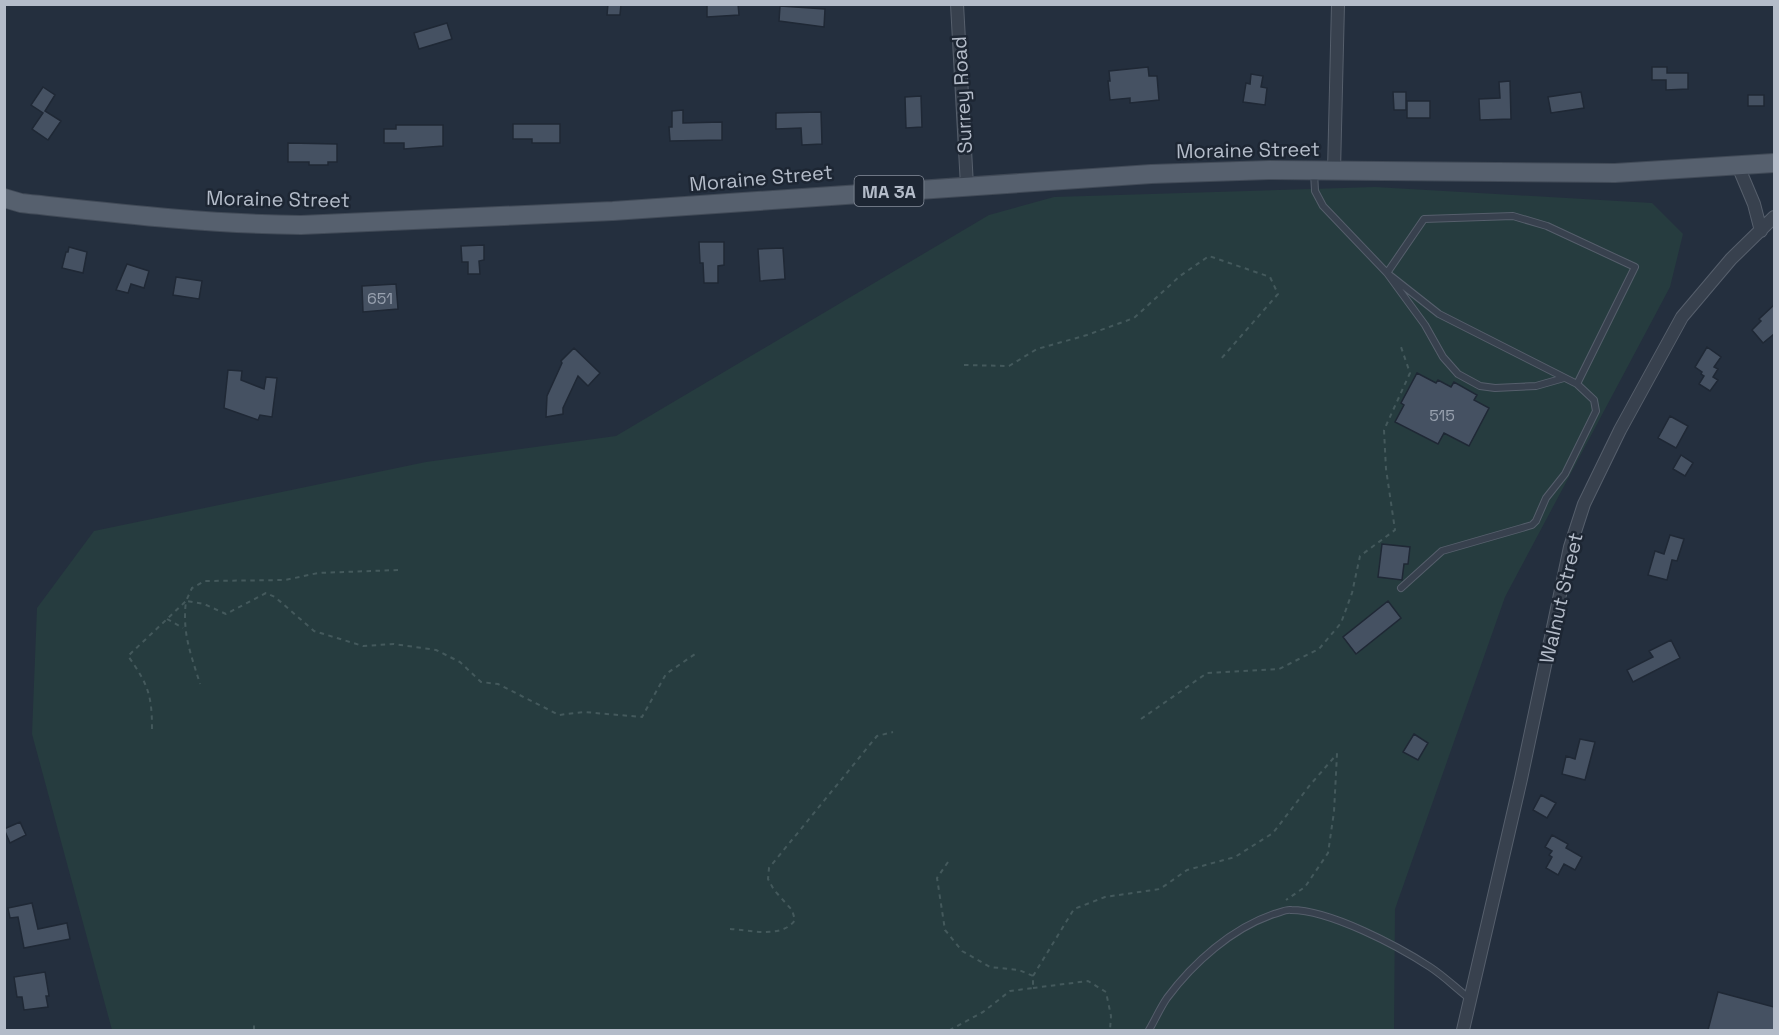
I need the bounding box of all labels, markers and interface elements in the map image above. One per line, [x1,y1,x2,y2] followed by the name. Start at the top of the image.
[946,36,978,154] street label: Surrey Road
[1176,136,1320,164] street label: Moraine Street
[688,159,834,197] street label: Moraine Street
[854,176,924,206] road number: MA 3A
[206,185,350,213] street label: Moraine Street
[367,288,393,309] house number: 651
[1429,405,1455,426] house number: 515
[1533,530,1589,666] street label: Walnut Street

